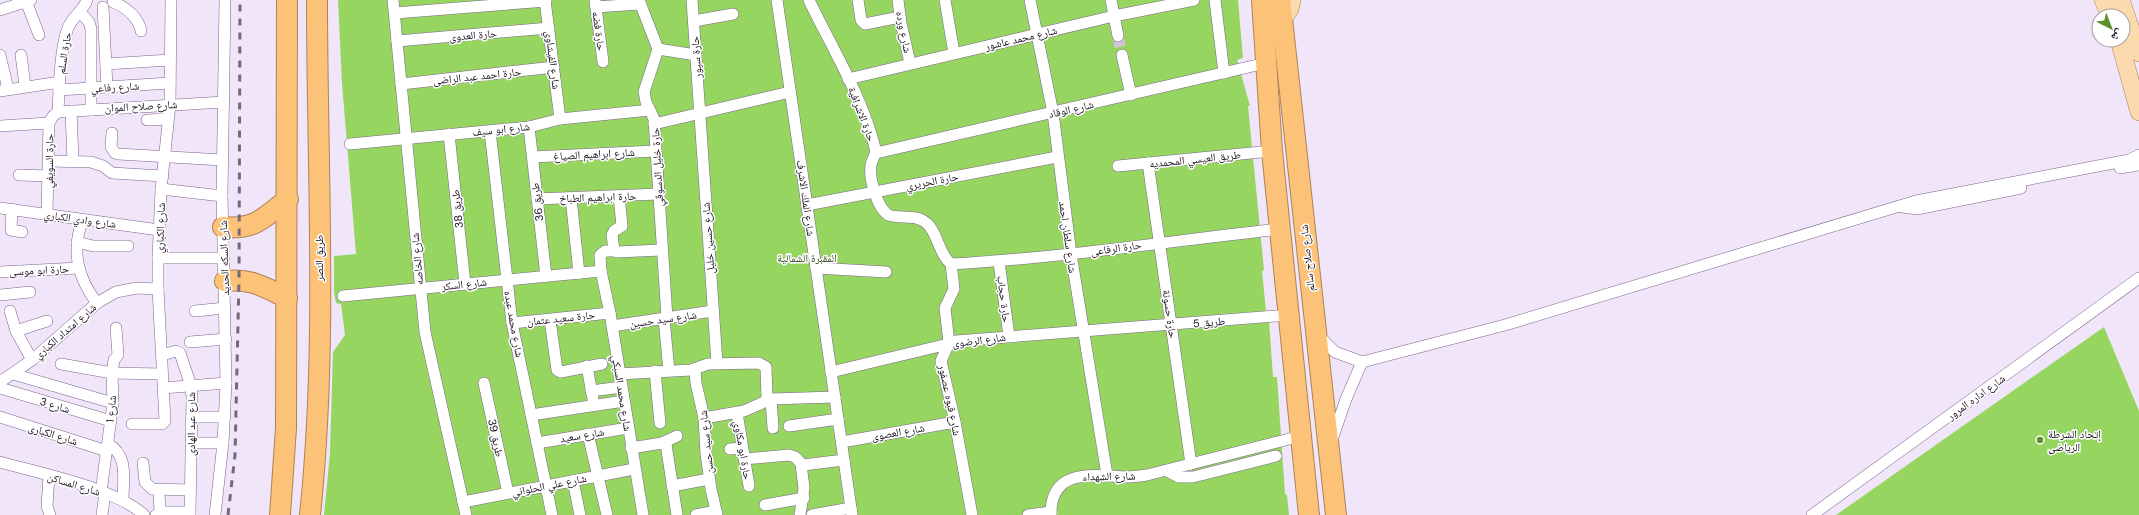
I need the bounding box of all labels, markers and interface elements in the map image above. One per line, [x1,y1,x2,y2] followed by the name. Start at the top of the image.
[2091,8,2131,48] north arrow
[589,10,609,52] street label: حارة فضه
[893,10,915,54] street label: شارع ورده
[982,23,1059,53] street label: شارع محمد عاشور
[448,26,498,44] street label: حارة العدوى
[2108,26,2127,45] text: ش
[541,30,564,90] street label: شارع الفيشاوي
[54,31,75,75] street label: حارة السلم
[688,36,705,79] street label: حارة سيور
[432,64,522,88] street label: حارة احمد عبد الراضى
[90,79,140,97] street label: شارع رفاعي
[845,85,879,143] street label: حارة الاشرافية
[104,97,178,115] street label: شارع صلاح الموان
[1047,97,1095,121] street label: شارع الوقاد
[472,119,530,139] street label: شارع ابو سيف
[648,127,668,207] street label: حارة خليل الدسوقي
[42,134,58,188] street label: حارة السويفي
[553,145,635,164] street label: شارع ابراهيم الصياغ
[1149,147,1242,173] street label: طريق العيسي المحمديه
[794,159,818,237] street label: شارع الملك الاشرف
[905,169,960,195] street label: حارة الحريري
[528,182,546,222] street label: طريق 36
[448,189,466,229] street label: طريق 38
[559,189,637,206] street label: حارة ابراهيم الطباخ
[1056,200,1080,274] street label: شارع سلطان احمد
[152,202,170,254] street label: شارع الكباري
[699,202,717,274] street label: شارع حسين خليل
[43,207,117,233] street label: شارع وادي الكباري
[216,220,232,296] street label: شارع السكه الحديد
[1297,224,1318,292] street label: شارع صلاح سالم
[408,232,426,286] street label: شارع الخاصه
[312,235,326,282] street label: طريق النصر
[1090,237,1142,259] street label: حارة الرفاعى
[777,251,837,265] park label: المقبرة الشمالية
[9,261,69,279] street label: حارة ابو موسى
[440,275,487,293] street label: شارع السكر
[994,275,1014,323] street label: حارة حجاب
[1160,289,1180,339] street label: حارة حسونة
[501,290,527,358] street label: شارع محمد عبده
[31,300,100,363] street label: شارع امتداد الكباري
[526,307,596,329] street label: حارة سعيد عثمان
[628,307,698,331] street label: شارع سيد حسين
[1192,314,1226,330] street label: طريق 5
[951,330,1007,350] street label: شارع الرضوى
[607,354,635,432] street label: شارع محمد السبكي
[935,362,964,437] street label: شارع قبوه عصفور
[1943,371,2008,423] street label: شارع اداره المرور
[184,392,198,456] street label: شارع عبد الهادى
[38,394,72,416] street label: شارع 3
[103,395,119,423] street label: شارع 1
[696,409,716,475] street label: شارع سيد حسن
[485,418,507,458] street label: طريق 39
[729,419,755,481] street label: حارة ابو مكاوي
[27,420,79,448] street label: شارع الكبارى
[870,420,926,444] street label: شارع العصوى
[559,425,605,445] street label: شارع سعيد
[2048,427,2101,454] place label: إتحاد الشرطة الرياضى
[2035,435,2045,445] marker: إتحاد الشرطة الرياضى
[46,469,102,499] street label: شارع المساكن
[1082,469,1136,483] street label: شارع الشهداء
[510,471,588,501] street label: شارع علي الحلواني

